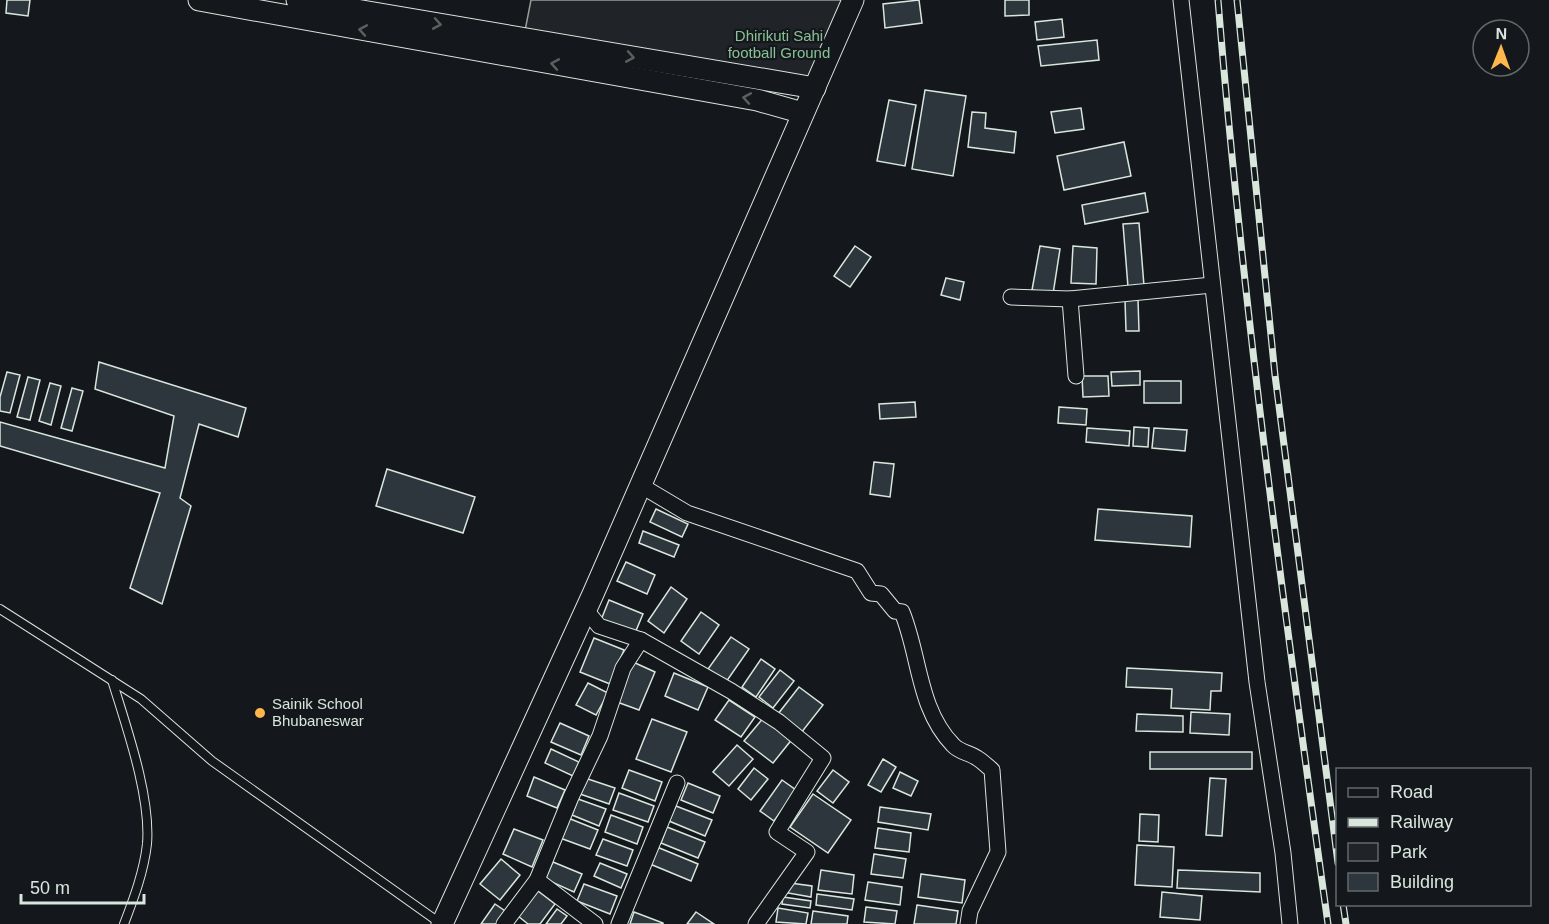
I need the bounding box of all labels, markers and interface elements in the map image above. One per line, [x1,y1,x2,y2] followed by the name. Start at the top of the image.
[433,17,442,29] one-way arrow
[1471,18,1531,78] north arrow
[358,24,368,37] one-way arrow
[1495,25,1507,42] text: N
[728,27,830,61] park label: Dhirikuti Sahi football Ground
[624,50,634,63] one-way arrow
[550,58,560,71] one-way arrow
[742,92,752,105] one-way arrow
[272,695,364,729] place label: Sainik School Bhubaneswar
[253,706,267,720] marker: Sainik School Bhubaneswar
[1336,768,1531,906] legend
[1390,782,1433,802] text: Road
[1390,812,1453,832] text: Railway
[1390,842,1428,862] text: Park
[21,867,144,905] scale bar
[1390,872,1454,892] text: Building
[30,878,70,898] text: 50 m

